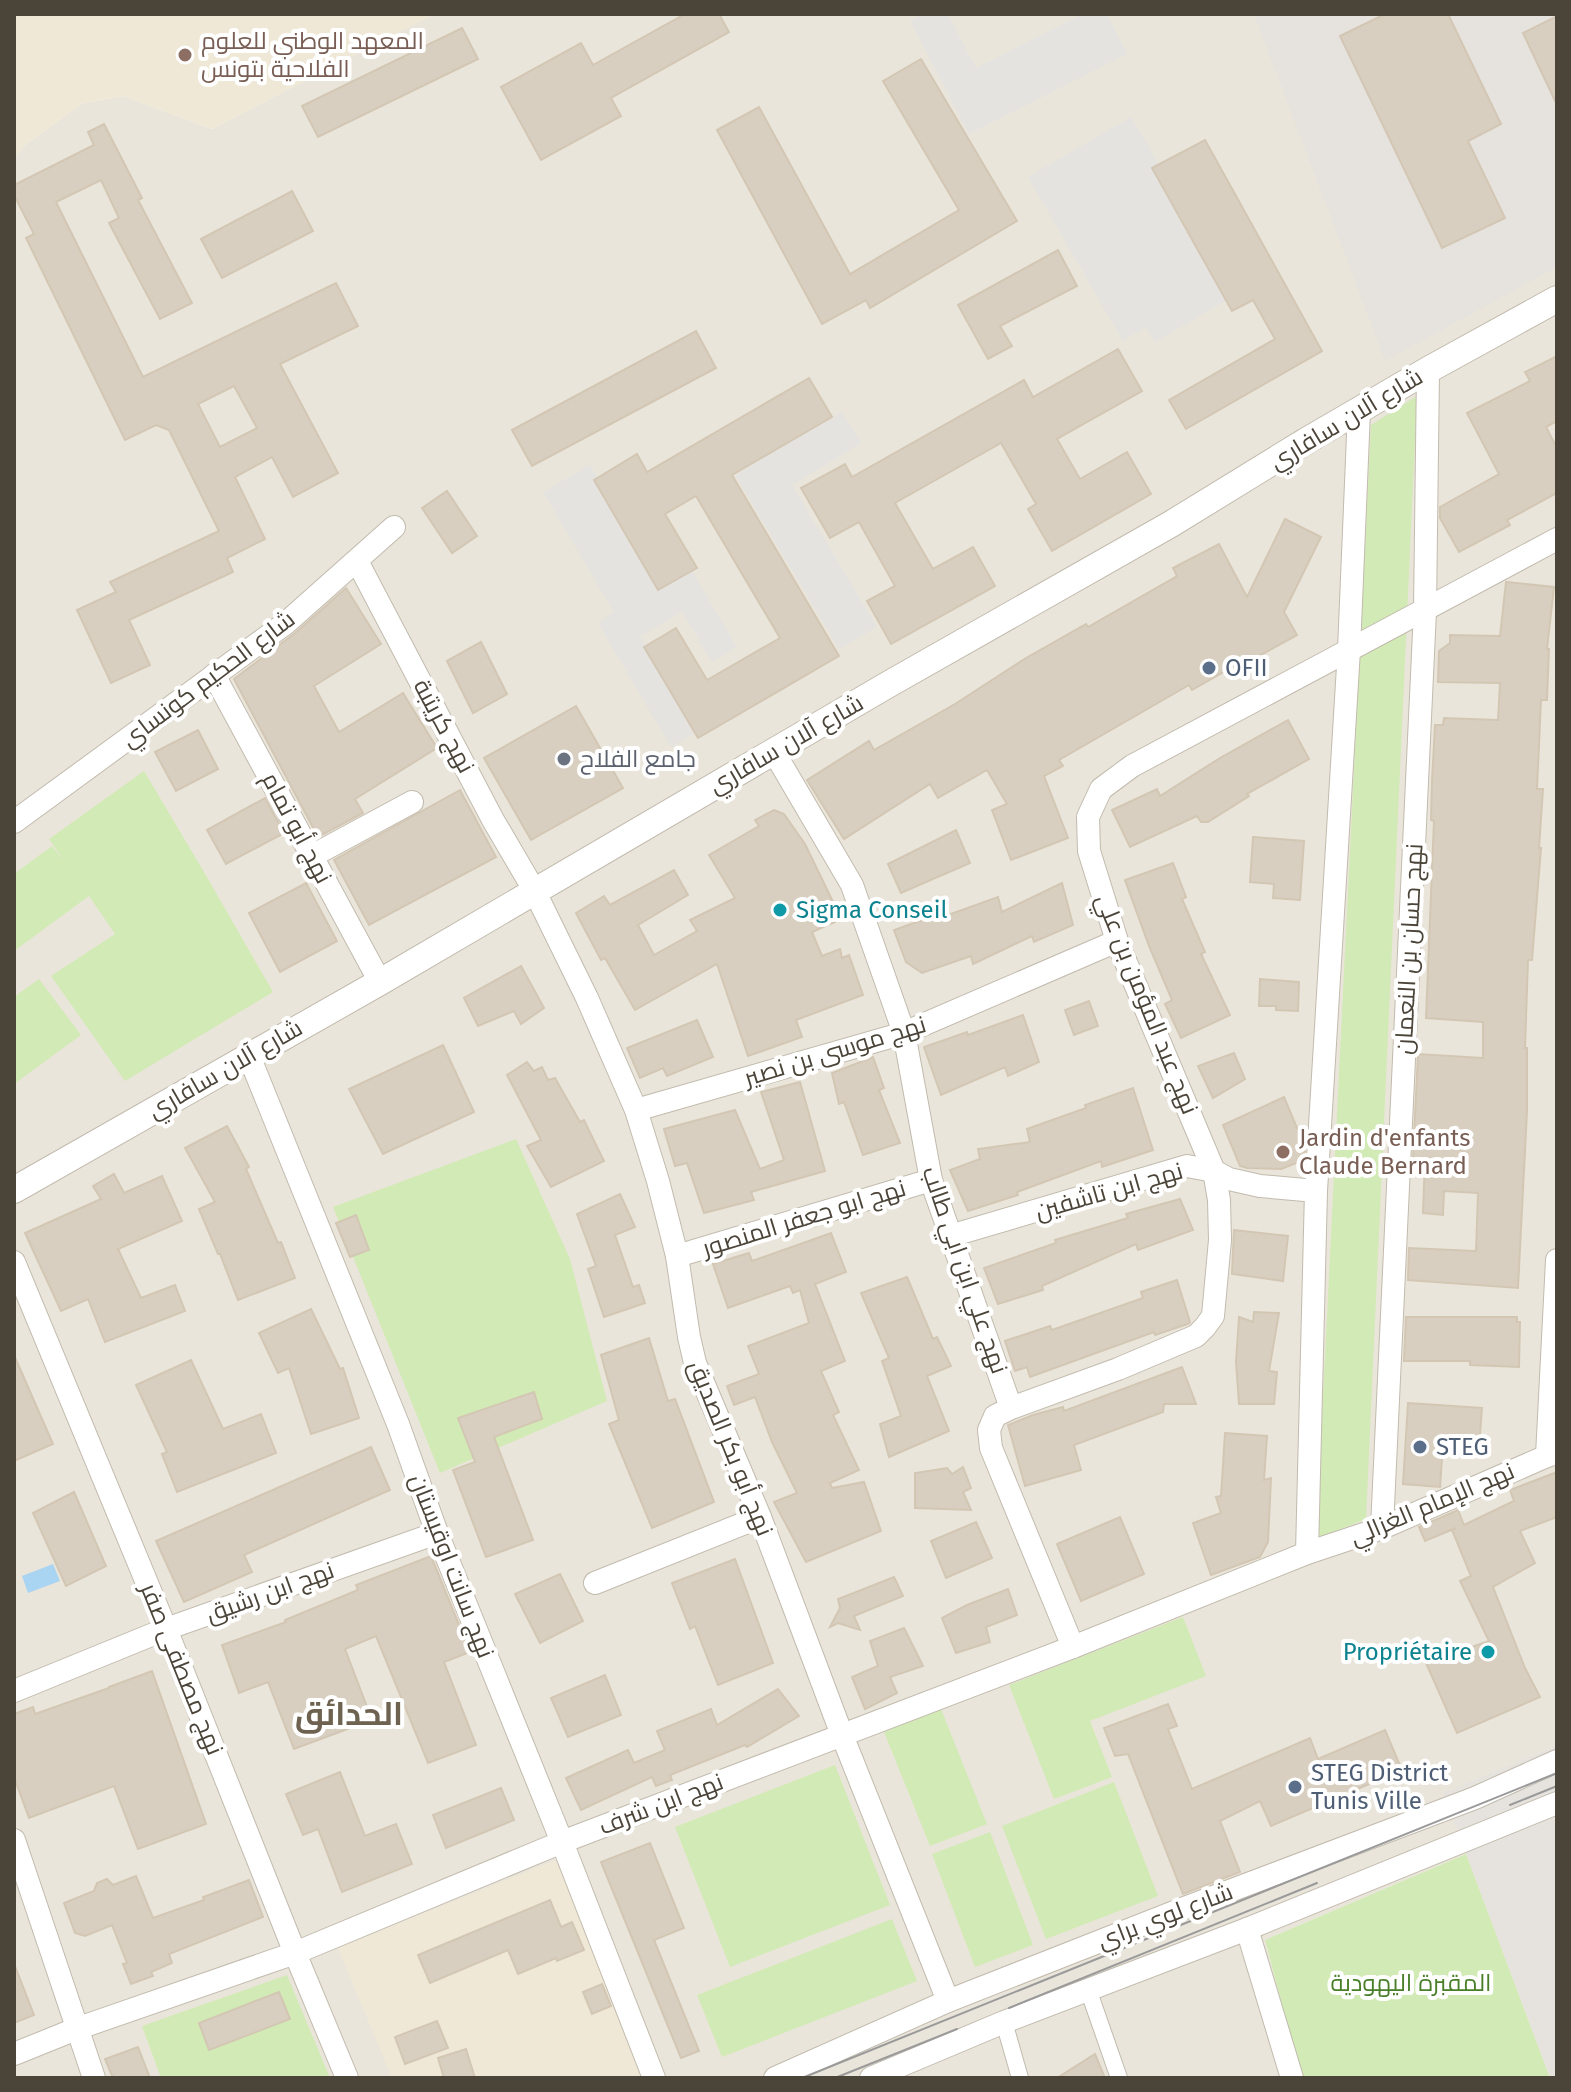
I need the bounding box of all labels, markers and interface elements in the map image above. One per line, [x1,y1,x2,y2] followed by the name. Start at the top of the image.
[201,27,424,83] place label: المعهد الوطني للعلوم الفلاحية بتونس
[176,46,194,64] marker: المعهد الوطني للعلوم الفلاحية بتونس
[1264,362,1430,479] street label: شارع آلان سافاري
[116,605,303,757] street label: شارع الحكيم كونساي
[1225,654,1268,682] place label: OFII
[1200,659,1218,677] marker: OFII
[406,674,480,779] street label: نهج كريتبة
[704,689,870,803] street label: شارع آلان سافاري
[580,745,696,775] place label: جامع الفلاح
[555,750,573,768] marker: جامع الفلاح
[254,767,340,889] street label: نهج أبو تمام
[1389,843,1431,1055] street label: نهج حسان بن النعمان
[1085,890,1204,1120] street label: نهج عبد المؤمن بن علي
[796,896,947,924] place label: Sigma Conseil
[771,901,789,919] marker: Sigma Conseil
[739,1010,930,1094] street label: نهج موسى بن نصير
[143,1014,309,1128] street label: شارع آلان سافاري
[1299,1124,1470,1180] place label: Jardin d'enfants Claude Bernard
[1274,1143,1292,1161] marker: Jardin d'enfants Claude Bernard
[1032,1157,1187,1227] street label: نهج ابن تاشفين
[912,1163,1014,1379] street label: نهج علي ابن ابي طالب
[697,1174,910,1265] street label: نهج ابو جعفر المنصور
[681,1355,781,1541] street label: نهج أبو بكر الصديق
[1436,1433,1489,1461] place label: STEG
[1411,1438,1429,1456] marker: STEG
[1346,1457,1520,1556] street label: نهج الإمام الغزالي
[402,1470,500,1663] street label: نهج سانت اوقيستان
[202,1556,339,1630] street label: نهج ابن رشيق
[132,1577,229,1760] street label: نهج مصطفى صفر
[1343,1638,1472,1666] place label: Propriétaire
[1479,1643,1497,1661] marker: Propriétaire
[295,1695,403,1734] district label: الحدائق
[1311,1759,1449,1815] place label: STEG District Tunis Ville
[595,1767,728,1842] street label: نهج ابن شرف
[1286,1778,1304,1796] marker: STEG District Tunis Ville
[1093,1877,1238,1958] street label: شارع لوي براي
[1331,1969,1491,1997] park label: المقبرة اليهودية

